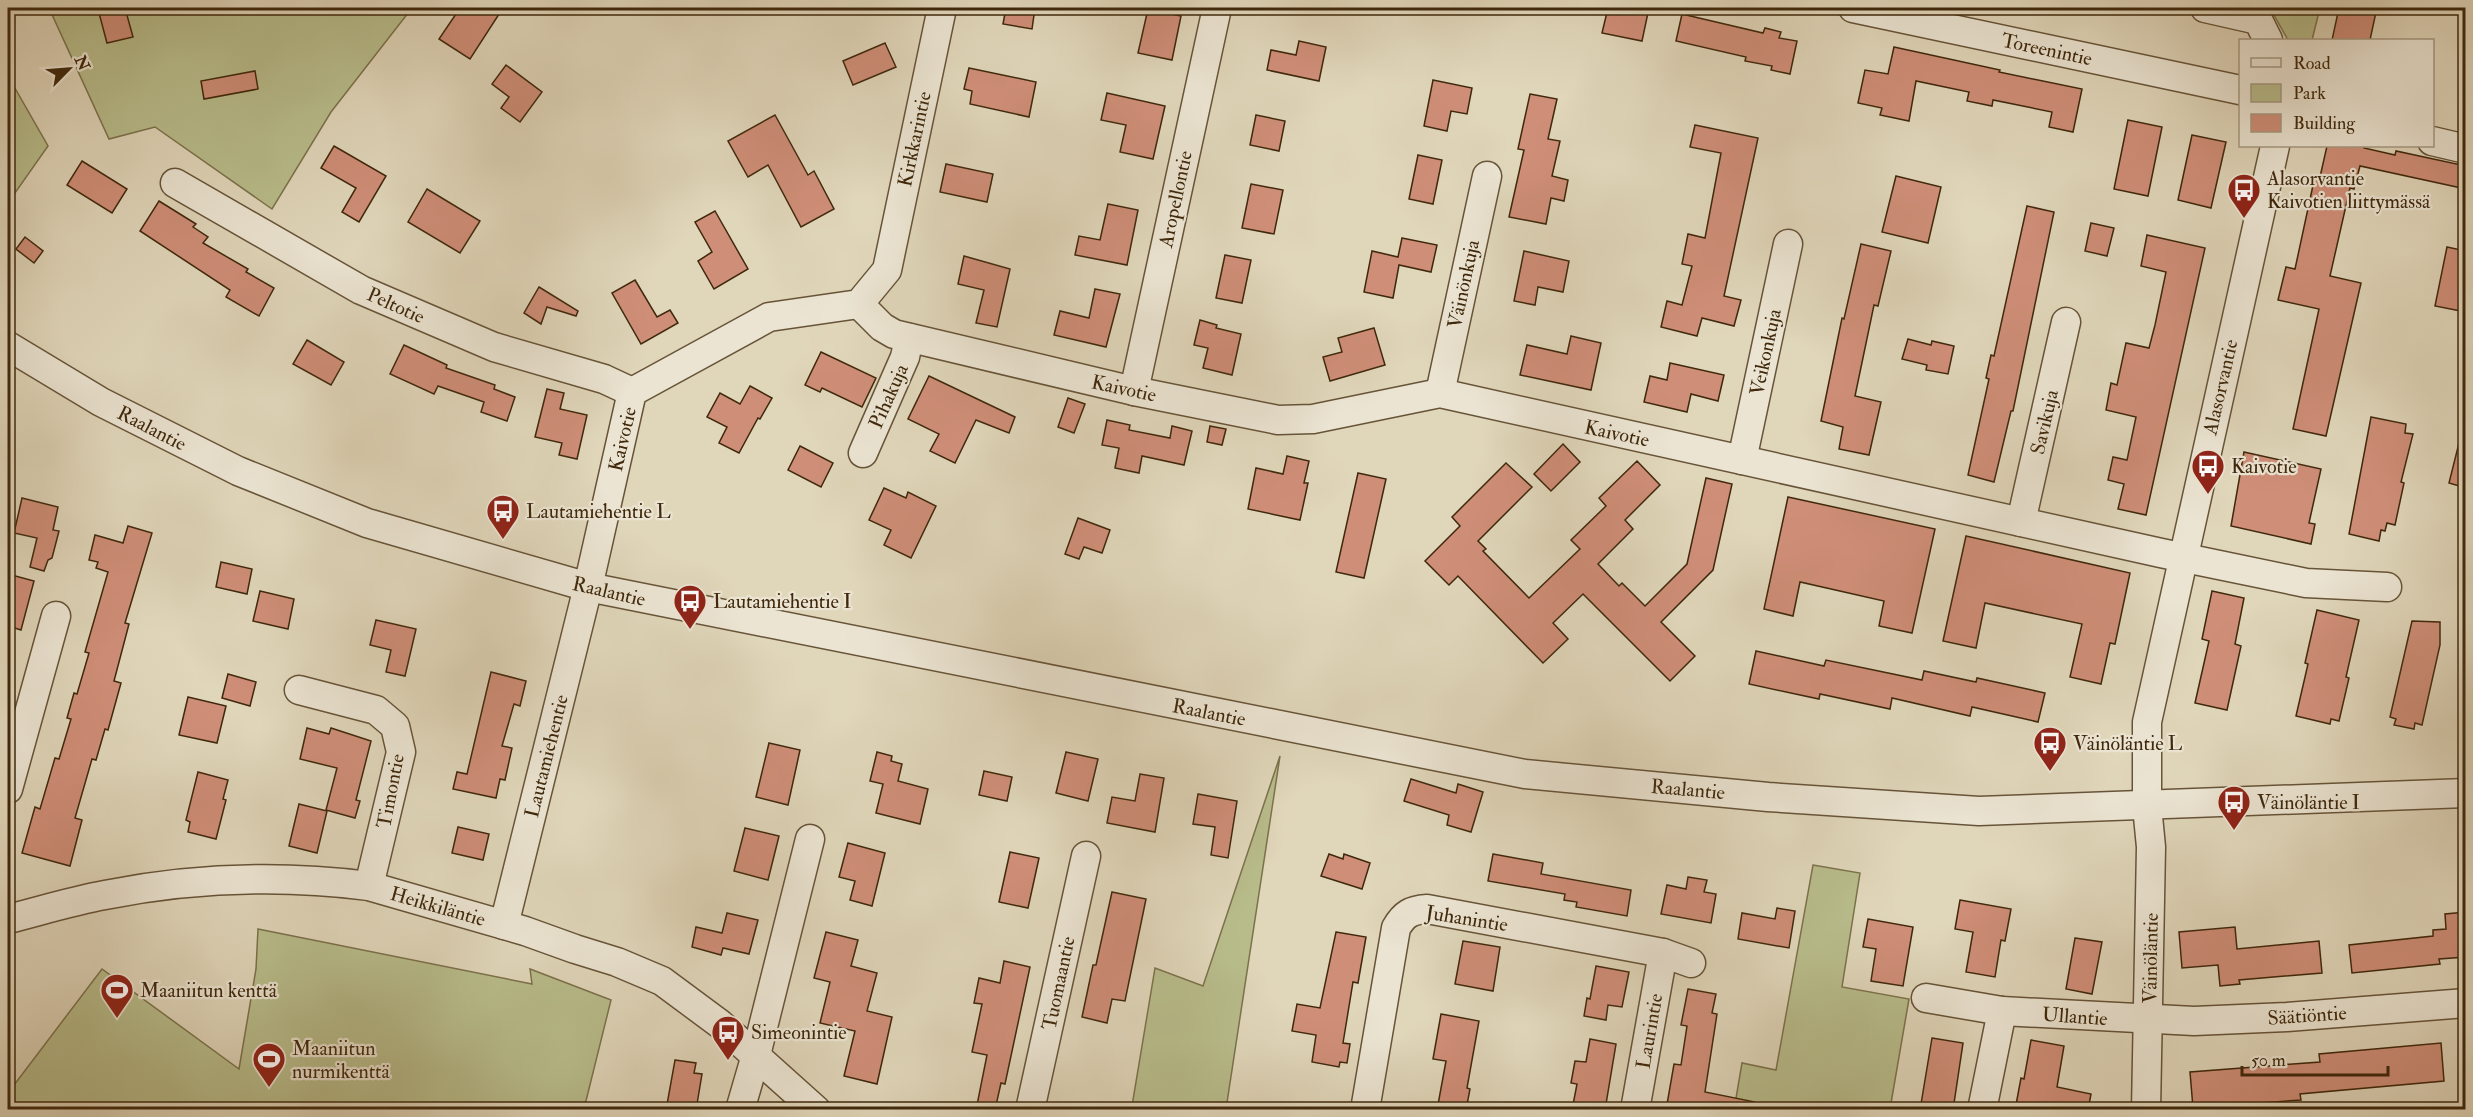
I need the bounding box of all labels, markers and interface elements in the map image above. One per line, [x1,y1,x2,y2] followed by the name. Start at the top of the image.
[1999,28,2094,71] street label: Toreenintie
[39,39,99,99] north arrow
[2239,39,2434,147] legend
[69,51,94,74] text: N
[2293,52,2331,75] text: Road
[2293,82,2326,105] text: Park
[892,89,937,189] street label: Kirkkarintie
[2293,112,2356,135] text: Building
[1153,148,1199,251] street label: Aropellontie
[2266,166,2431,214] place label: Alasorvantie Kaivotien liittymässä
[2226,172,2262,219] bus stop icon: Alasorvantie Kaivotien liittymässä
[1442,237,1485,331] street label: Väinönkuja
[363,282,429,329] street label: Peltotie
[1744,306,1787,398] street label: Veikonkuja
[2197,337,2244,438] street label: Alasorvantie
[863,359,914,432] street label: Pihakuja
[1089,369,1159,408] street label: Kaivotie
[2025,387,2064,457] street label: Savikuja
[113,400,191,456] street label: Raalantie
[603,404,642,474] street label: Kaivotie
[1582,414,1652,453] street label: Kaivotie
[2190,448,2226,495] bus stop icon: Kaivotie
[2231,454,2297,479] place label: Kaivotie
[485,493,521,540] bus stop icon: Lautamiehentie L
[526,499,671,524] place label: Lautamiehentie L
[570,571,648,612] street label: Raalantie
[672,583,708,630] bus stop icon: Lautamiehentie I
[713,589,851,614] place label: Lautamiehentie I
[519,692,574,820] street label: Lautamiehentie
[1170,693,1248,732] street label: Raalantie
[2032,725,2068,772] bus stop icon: Väinöläntie L
[2073,731,2183,756] place label: Väinöläntie L
[371,752,410,830] street label: Timontie
[1650,774,1726,805] street label: Raalantie
[2216,784,2252,831] bus stop icon: Väinöläntie I
[2257,790,2360,815] place label: Väinöläntie I
[387,881,488,932] street label: Heikkiläntie
[1423,900,1510,937] street label: Juhanintie
[2137,912,2164,1004] street label: Väinöläntie
[1036,934,1081,1032] street label: Tuomaantie
[99,972,135,1019] sports icon: Maaniitun kenttä
[140,978,278,1003] place label: Maaniitun kenttä
[1631,991,1668,1071] street label: Laurintie
[2267,1000,2347,1031] street label: Säätiöntie
[2041,1002,2109,1031] street label: Ullantie
[710,1014,746,1061] bus stop icon: Simeonintie
[751,1020,847,1045] place label: Simeonintie
[292,1036,391,1084] place label: Maaniitun nurmikenttä
[2242,1039,2388,1077] scale bar
[251,1041,287,1088] sports icon: Maaniitun nurmikenttä
[2251,1049,2286,1072] text: 50 m

